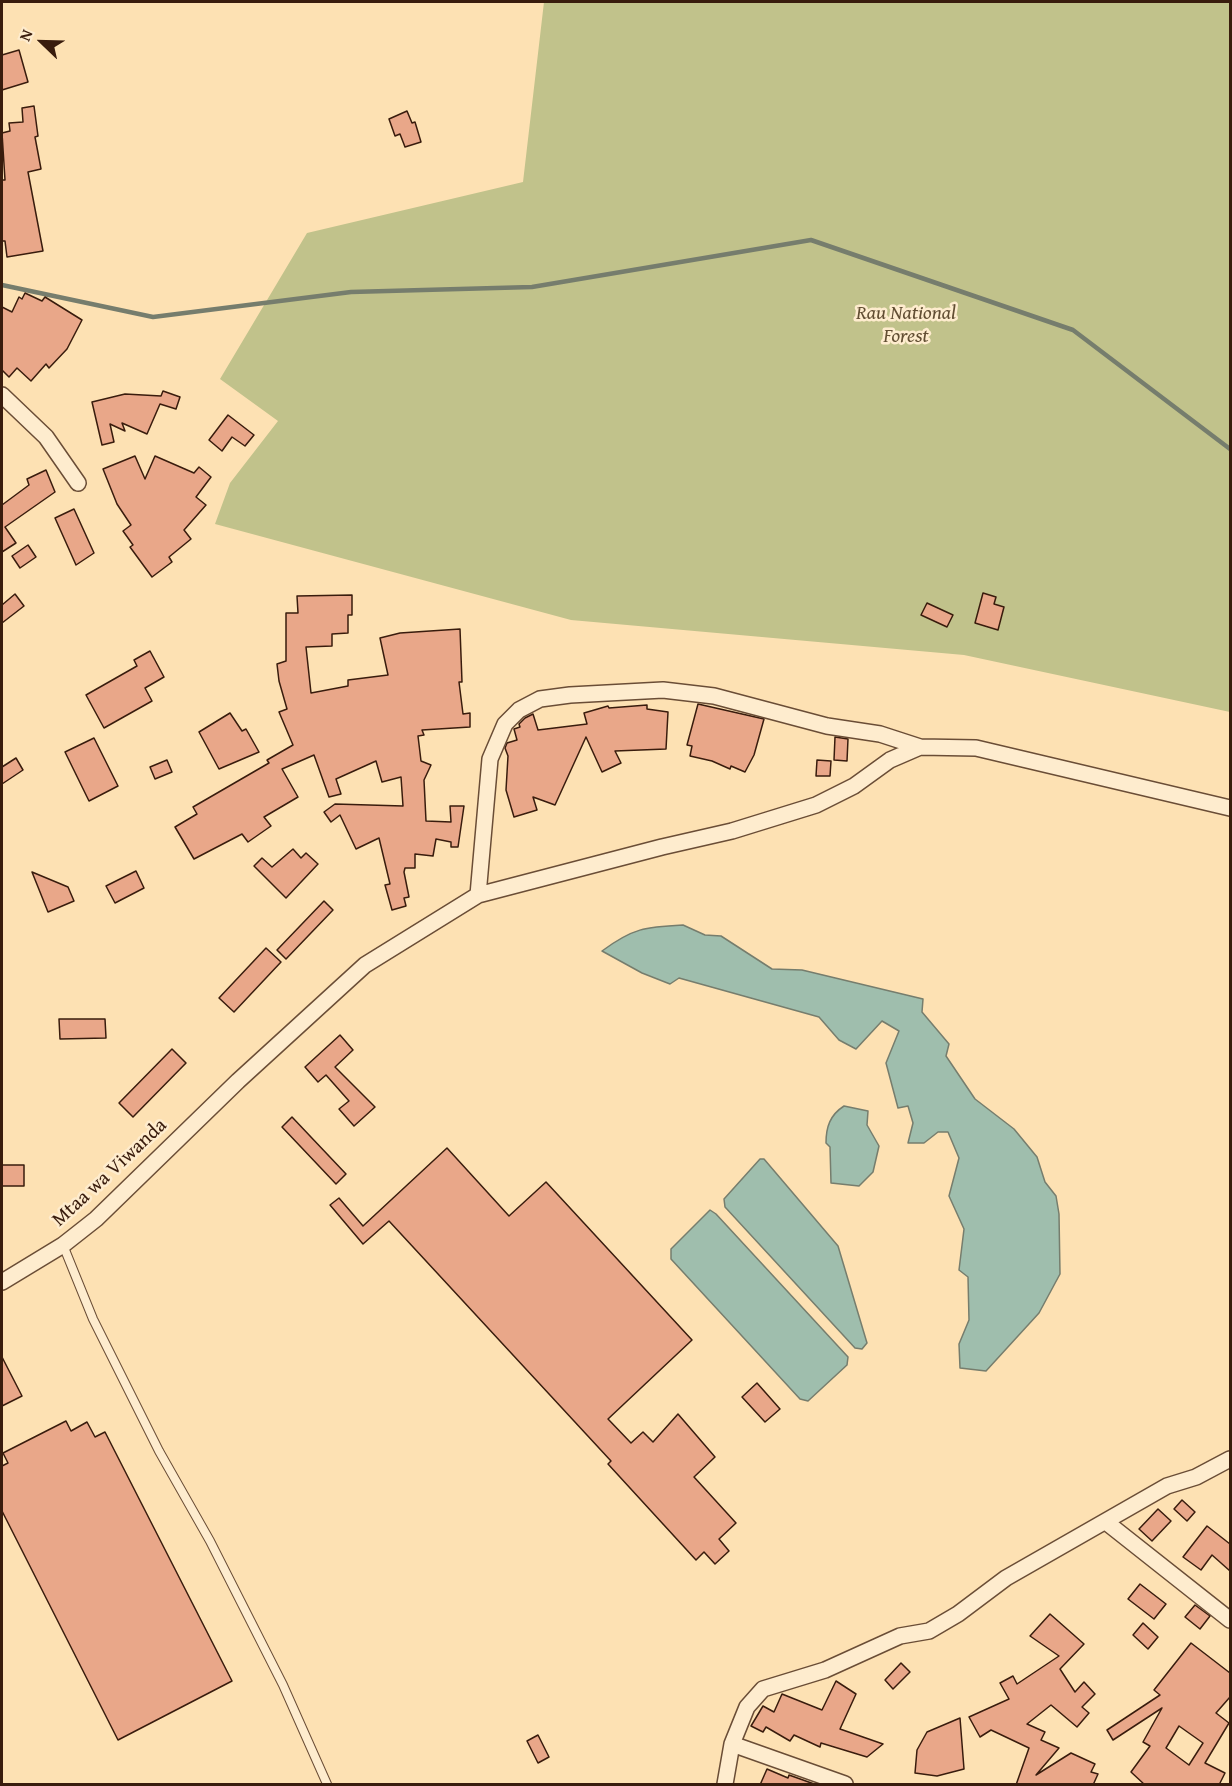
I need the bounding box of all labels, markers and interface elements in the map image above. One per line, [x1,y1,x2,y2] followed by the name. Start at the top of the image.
[12,12,72,72] north arrow
[12,25,39,45] text: N
[856,302,956,349] park label: Rau National Forest
[48,1114,172,1232] street label: Mtaa wa Viwanda

